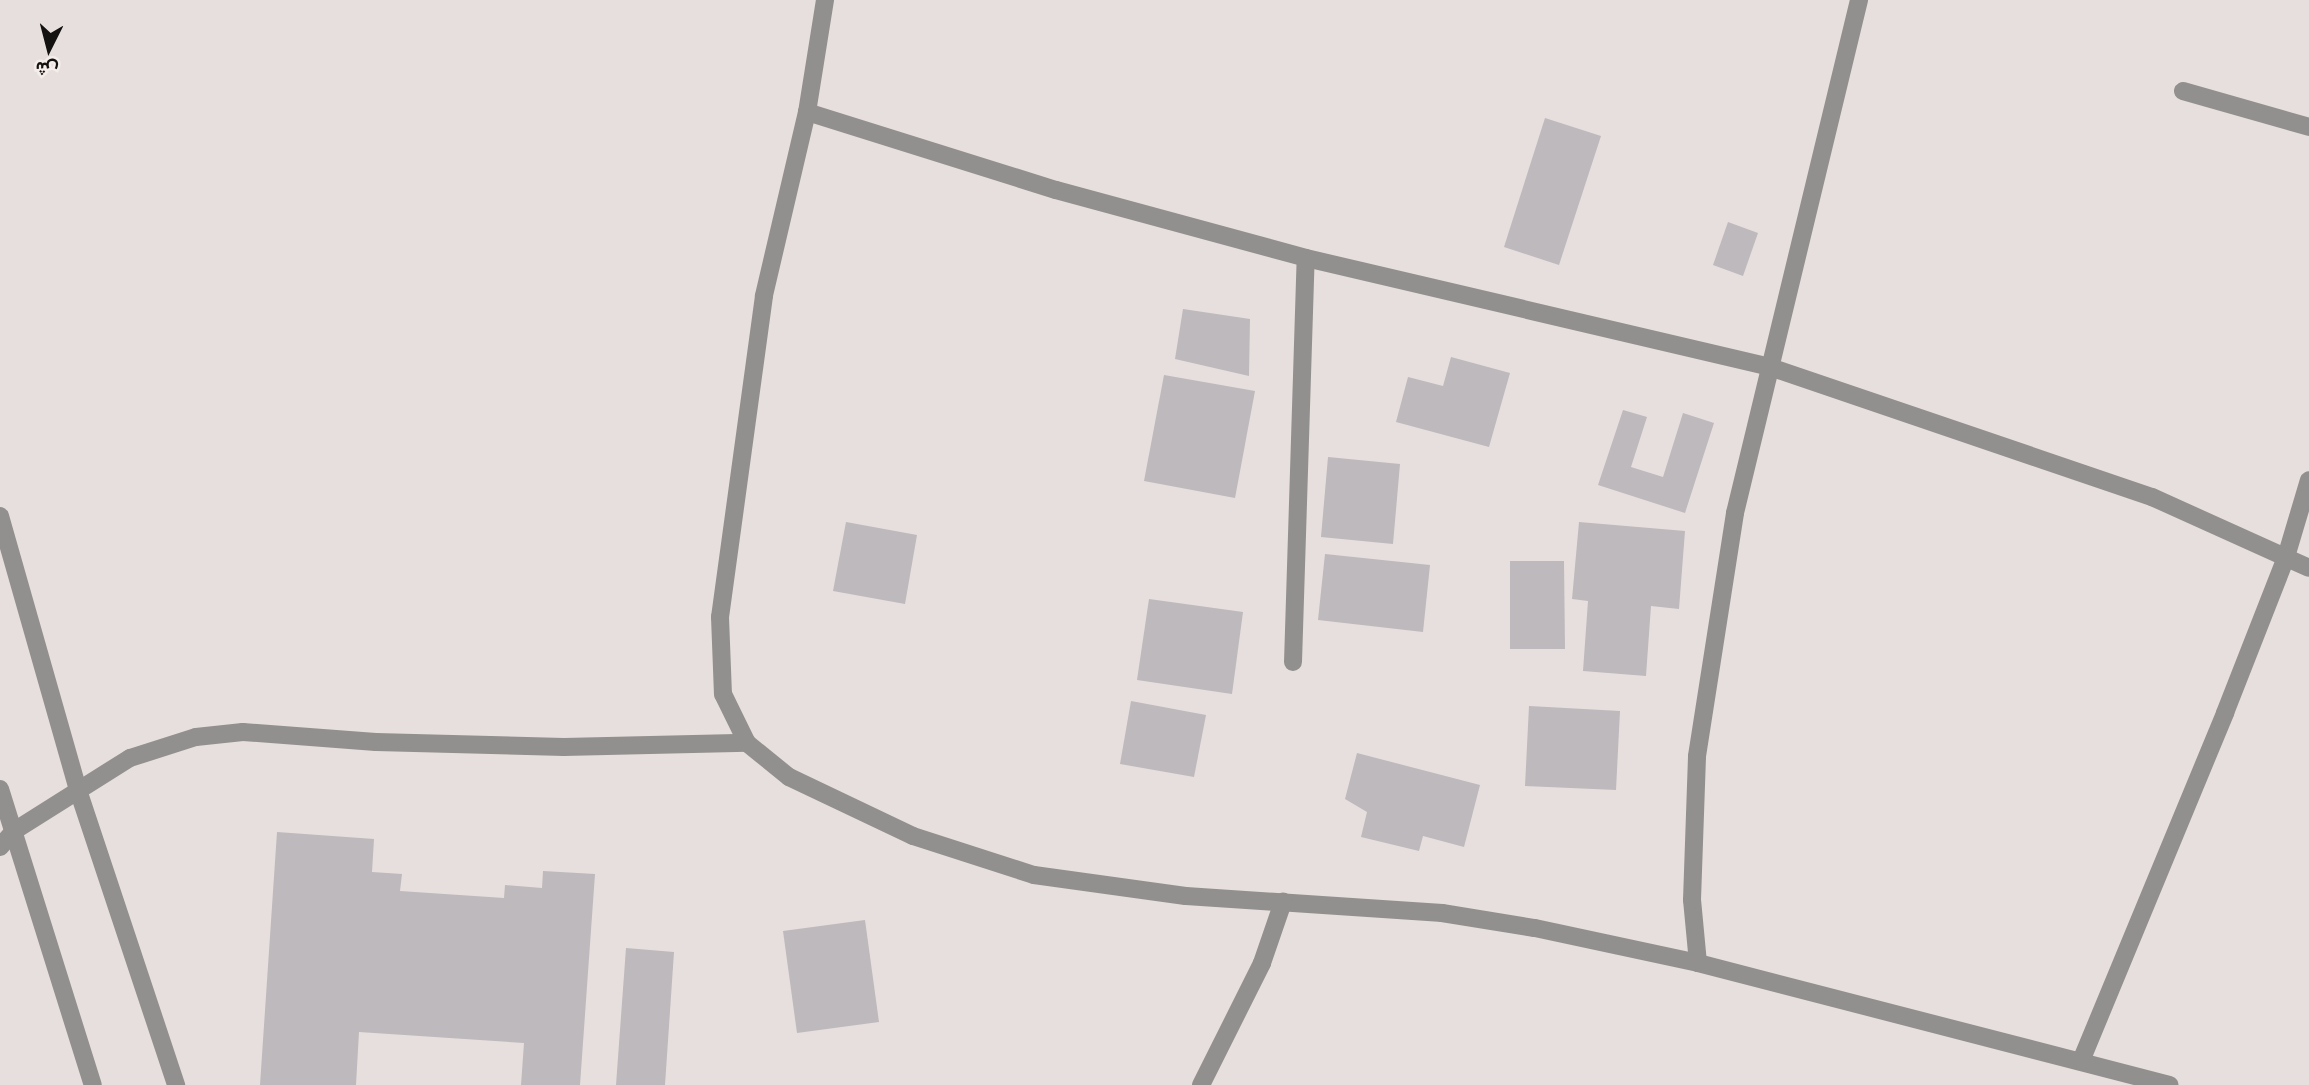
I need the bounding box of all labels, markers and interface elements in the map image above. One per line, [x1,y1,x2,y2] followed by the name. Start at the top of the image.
[14,14,84,84] north arrow
[34,56,60,84] text: ش

